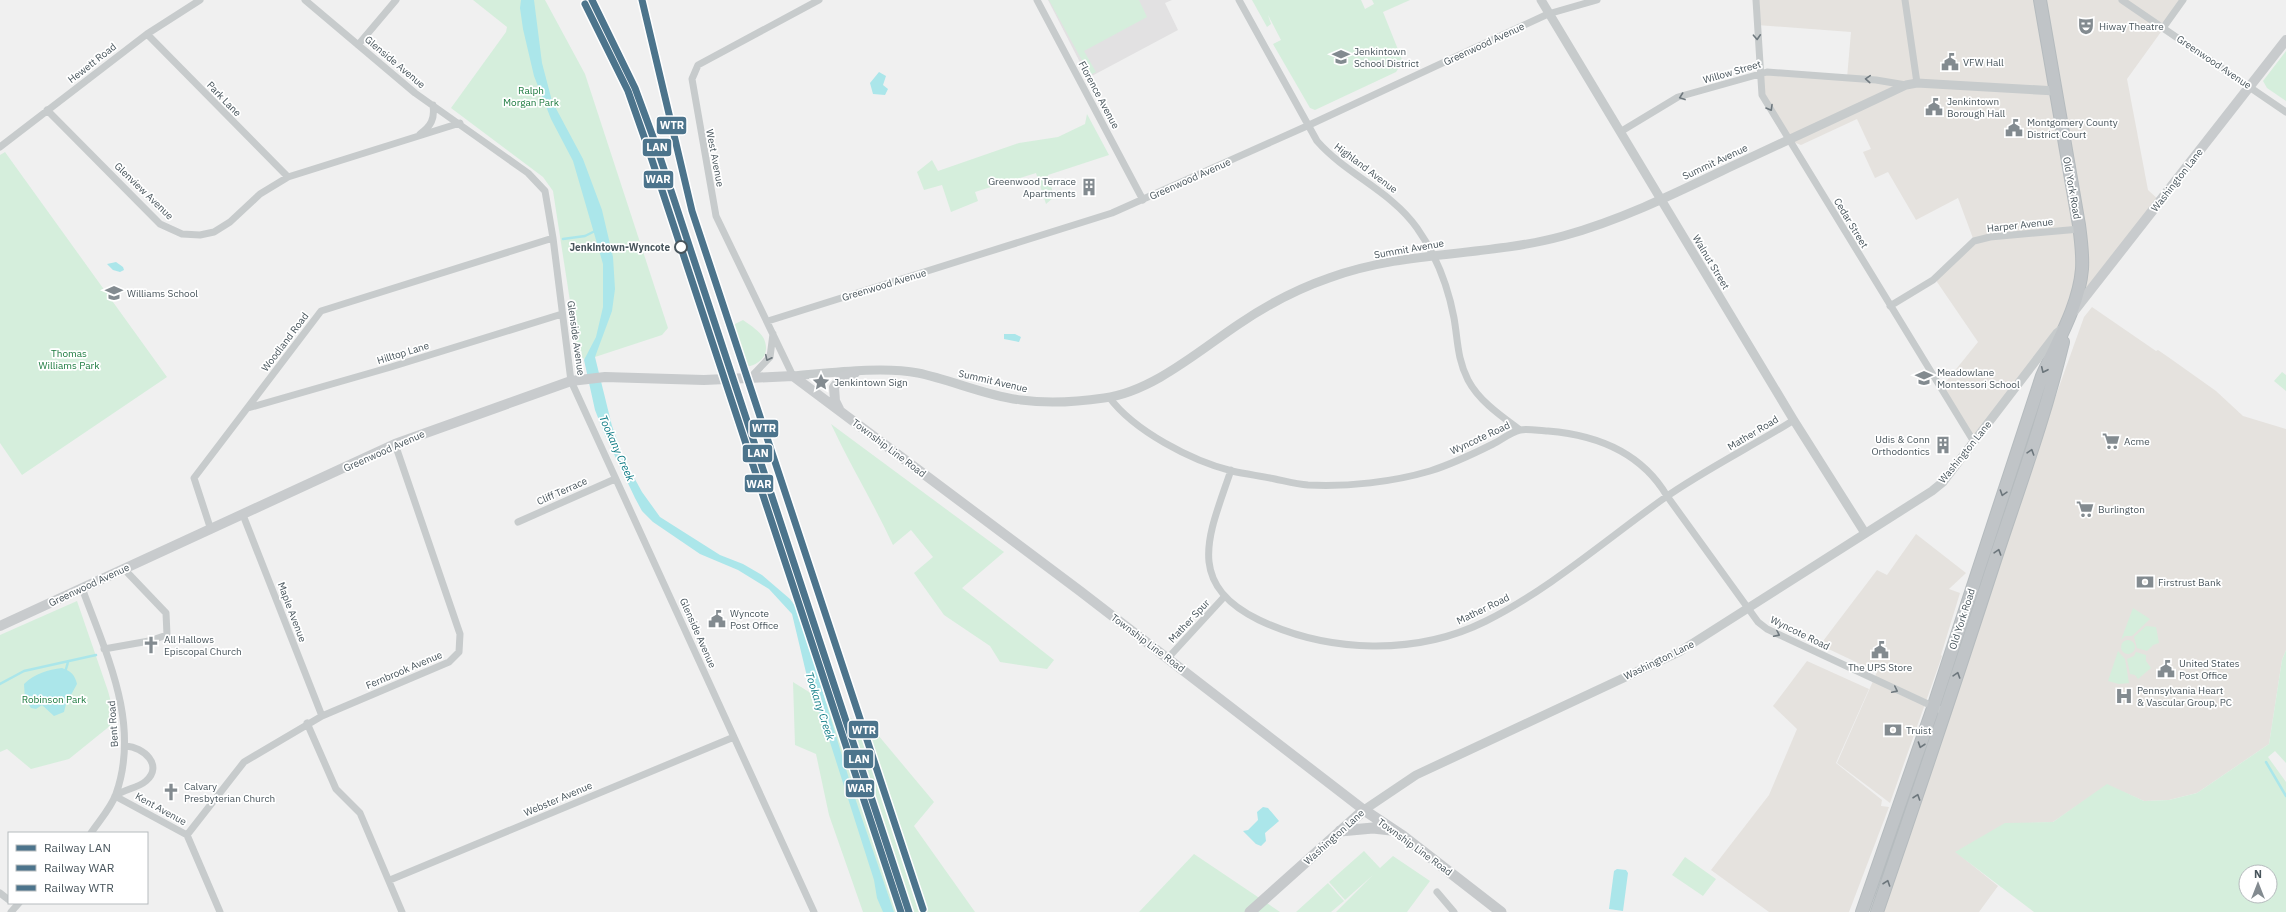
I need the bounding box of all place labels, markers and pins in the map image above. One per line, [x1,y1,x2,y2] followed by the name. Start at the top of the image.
[2076,16,2096,36] theatre icon: Hiway Theatre
[2099,20,2164,33] place label: Hiway Theatre
[1354,45,1420,70] place label: Jenkintown School District
[1331,47,1351,67] school or university icon: Jenkintown School District
[1940,52,1960,72] public building icon: VFW Hall
[1963,56,2004,69] place label: VFW Hall
[1947,95,2005,120] place label: Jenkintown Borough Hall
[1924,97,1944,117] public building icon: Jenkintown Borough Hall
[2027,116,2118,141] place label: Montgomery County District Court
[2004,118,2024,138] public building icon: Montgomery County District Court
[988,175,1076,200] place label: Greenwood Terrace Apartments
[1079,177,1099,197] building icon: Greenwood Terrace Apartments
[674,240,688,254] marker: Jenkintown-Wyncote
[569,241,670,254] place label: Jenkintown-Wyncote
[104,283,124,303] school or university icon: Williams School
[127,287,198,300] place label: Williams School
[1937,366,2020,391] place label: Meadowlane Montessori School
[1914,368,1934,388] school or university icon: Meadowlane Montessori School
[811,372,831,392] place icon: Jenkintown Sign
[834,376,908,389] place label: Jenkintown Sign
[2101,431,2121,451] supermarket icon: Acme
[1871,433,1930,458] place label: Udis & Conn Orthodontics
[1933,435,1953,455] building icon: Udis & Conn Orthodontics
[2124,435,2150,448] place label: Acme
[2075,499,2095,519] supermarket icon: Burlington
[2098,503,2145,516] place label: Burlington
[2135,572,2155,592] bank icon: Firstrust Bank
[2158,576,2222,589] place label: Firstrust Bank
[730,607,779,632] place label: Wyncote Post Office
[707,609,727,629] public building icon: Wyncote Post Office
[164,633,242,658] place label: All Hallows Episcopal Church
[141,635,161,655] church icon: All Hallows Episcopal Church
[1870,640,1890,660] public building icon: The UPS Store
[2179,657,2240,682] place label: United States Post Office
[2156,659,2176,679] public building icon: United States Post Office
[1848,661,1913,674] place label: The UPS Store
[2137,684,2232,709] place label: Pennsylvania Heart & Vascular Group, PC
[2114,686,2134,706] hospital icon: Pennsylvania Heart & Vascular Group, PC
[1883,720,1903,740] bank icon: Truist
[1906,724,1932,737] place label: Truist
[184,780,275,805] place label: Calvary Presbyterian Church
[161,782,181,802] church icon: Calvary Presbyterian Church

